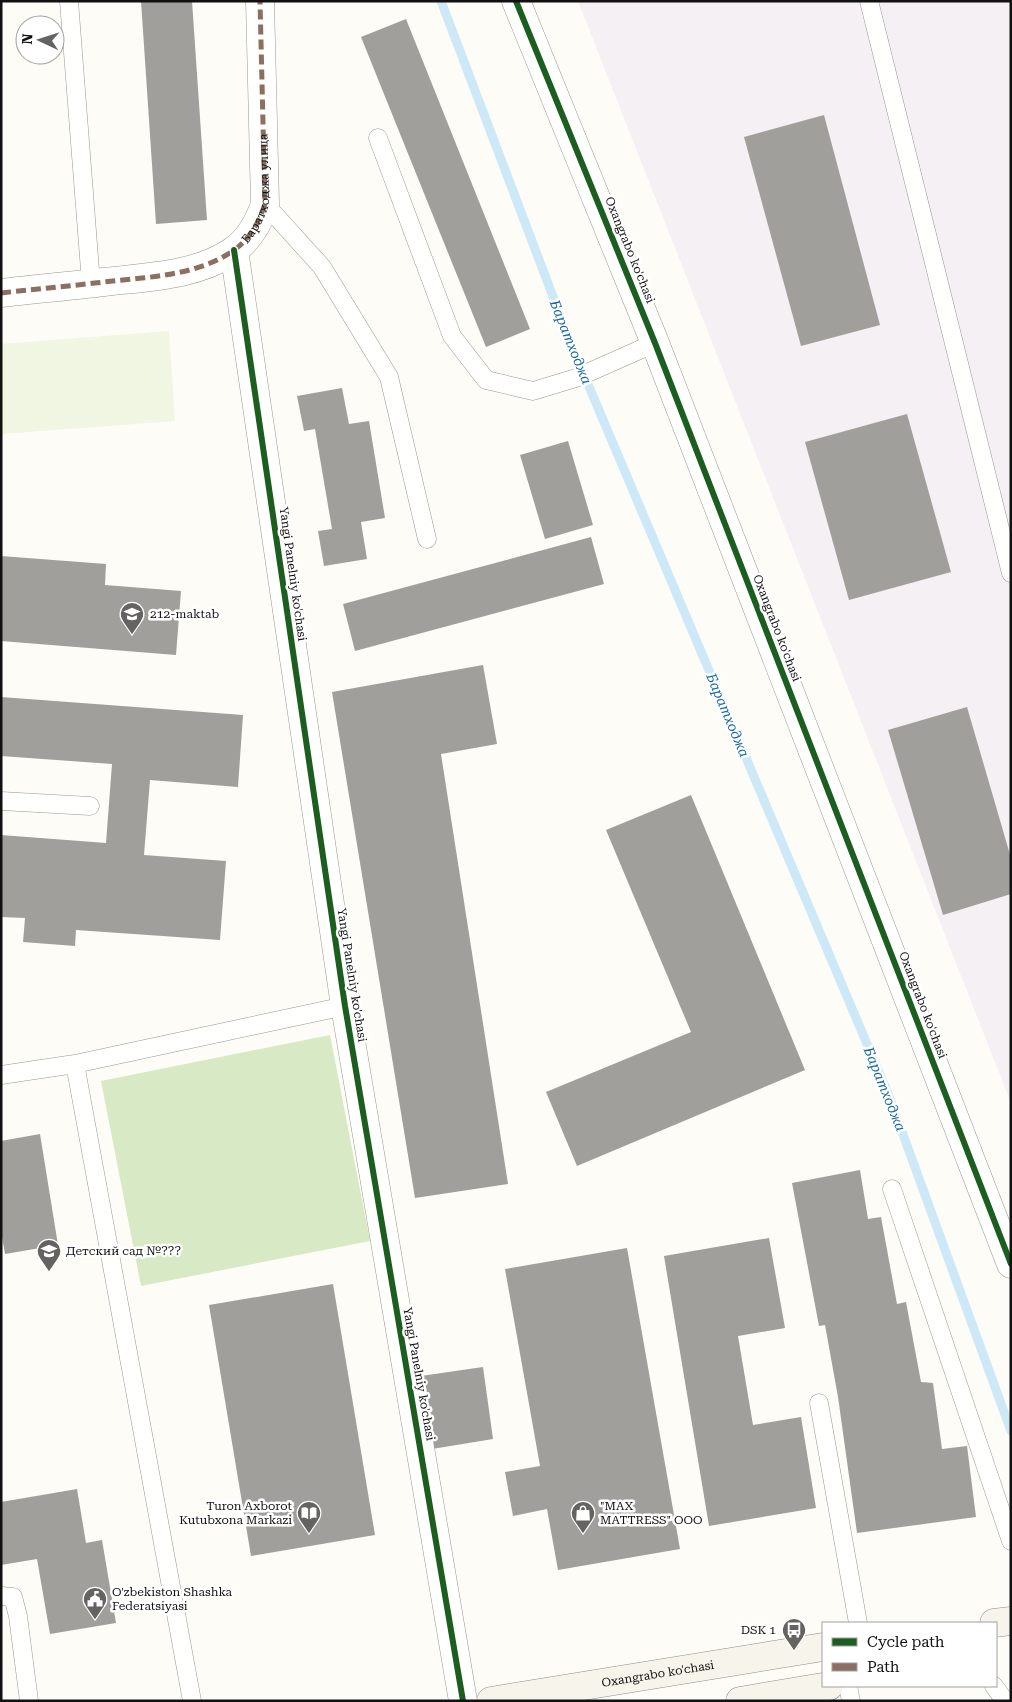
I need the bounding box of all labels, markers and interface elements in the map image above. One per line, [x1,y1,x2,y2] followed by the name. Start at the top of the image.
[15,15,65,65] north arrow
[19,33,35,45] text: N
[239,133,272,246] street label: Баратходжа улица
[602,195,658,305] street label: Oxangrabo ko'chasi
[546,297,595,387] water label: Баратходжа
[277,506,309,642] street label: Yangi Panelniy ko'chasi
[750,572,804,684] street label: Oxangrabo ko'chasi
[119,601,145,635] school or university icon: 212-maktab
[150,607,219,621] place label: 212-maktab
[703,670,753,759] water label: Баратходжа
[335,907,370,1043] street label: Yangi Panelniy ko'chasi
[896,949,950,1061] street label: Oxangrabo ko'chasi
[860,1044,909,1134] water label: Баратходжа
[36,1238,62,1272] school or university icon: Детский сад №???
[66,1244,181,1258] place label: Детский сад №???
[400,1306,438,1442] street label: Yangi Panelniy ko'chasi
[179,1499,293,1527] place label: Turon Axborot Kutubxona Markazi
[600,1499,703,1527] place label: "MAX MATTRESS" ООО
[296,1500,322,1534] library icon: Turon Axborot Kutubxona Markazi
[570,1500,596,1534] shop icon: "MAX MATTRESS" ООО
[112,1585,233,1613] place label: O'zbekiston Shashka Federatsiyasi
[82,1586,108,1620] public building icon: O'zbekiston Shashka Federatsiyasi
[781,1617,807,1651] bus stop icon: DSK 1
[822,1622,997,1687] legend
[741,1623,776,1637] place label: DSK 1
[867,1633,945,1651] text: Cycle path
[601,1658,715,1690] street label: Oxangrabo ko'chasi
[867,1658,900,1676] text: Path

